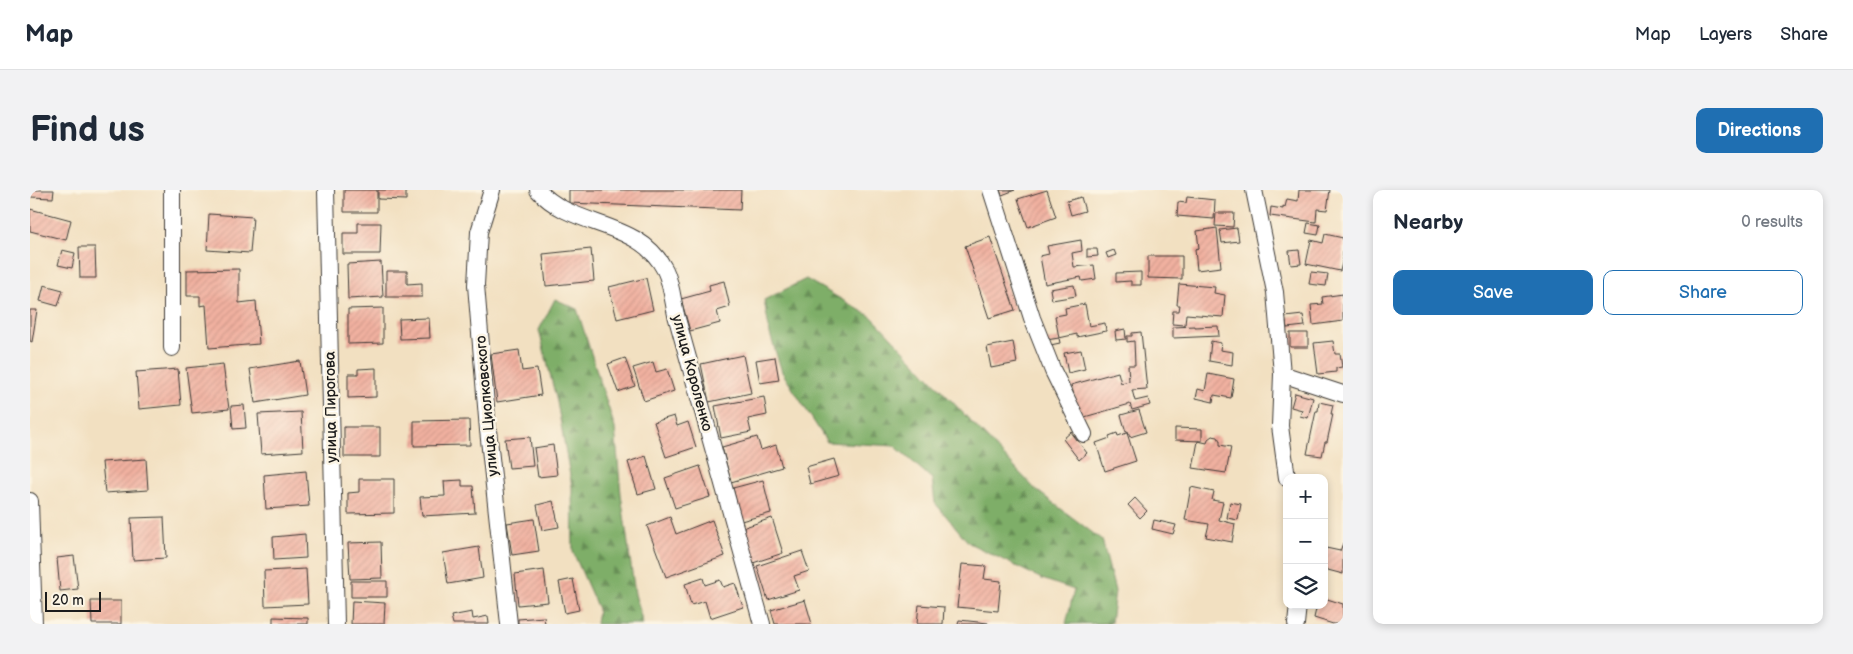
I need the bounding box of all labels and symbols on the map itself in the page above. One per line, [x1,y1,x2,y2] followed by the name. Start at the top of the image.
[667,313,717,434] street label: улица Короленко
[471,335,503,477] street label: улица Циолковского
[321,351,341,463] street label: улица Пирогова
[45,589,101,612] scale bar

